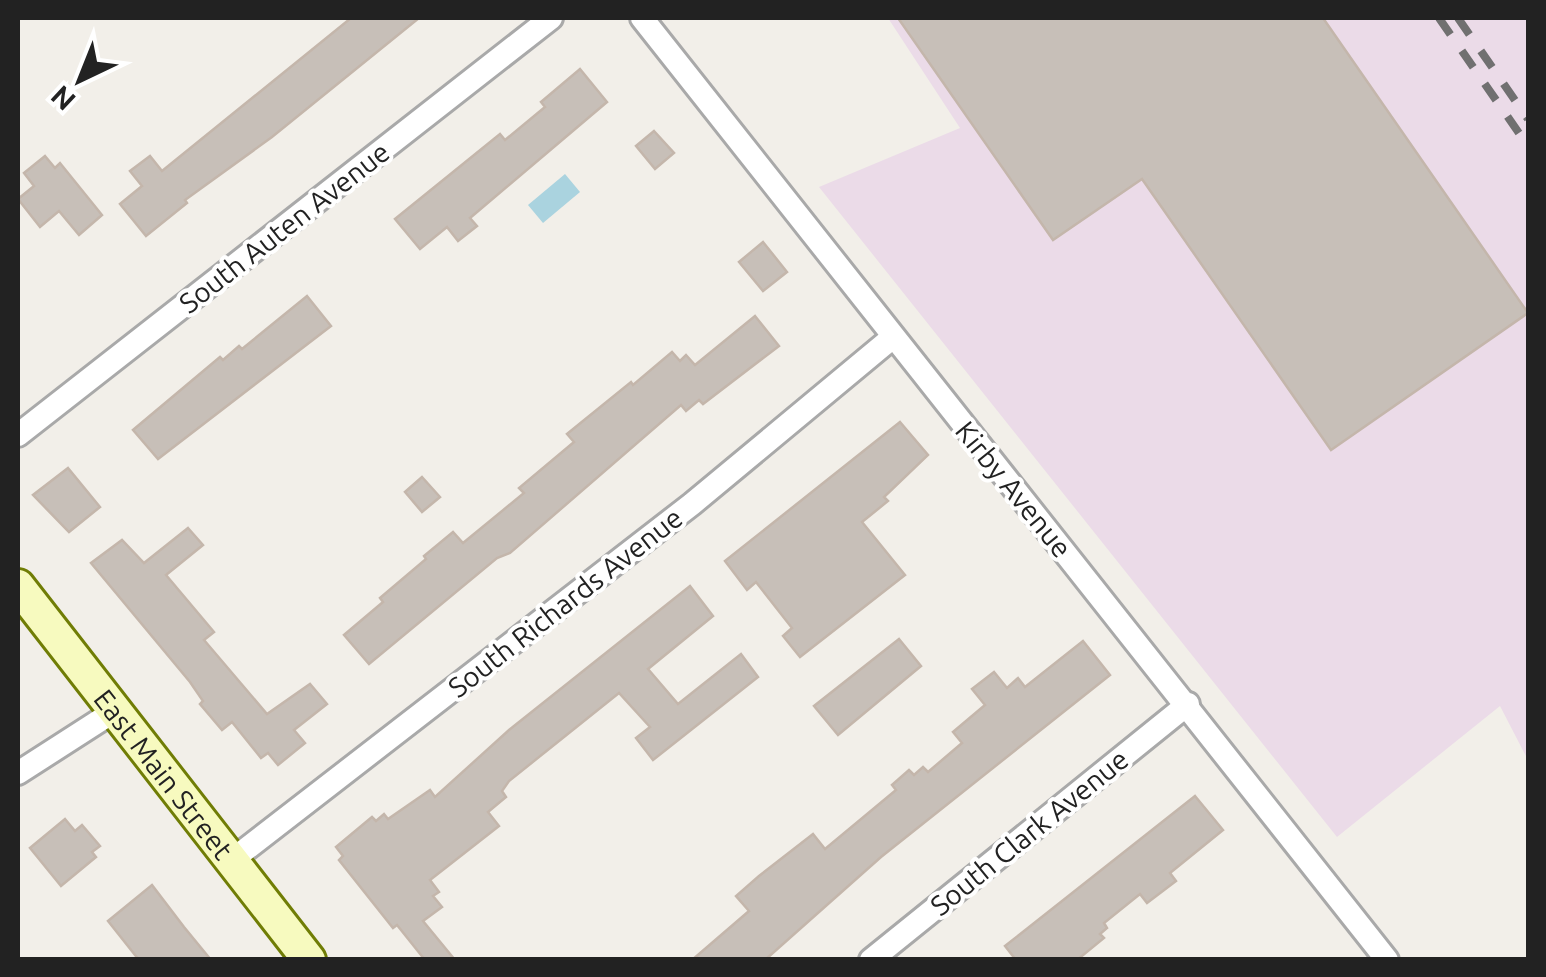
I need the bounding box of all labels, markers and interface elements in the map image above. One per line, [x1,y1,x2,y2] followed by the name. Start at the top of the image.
[30,30,130,130] north arrow
[44,80,81,117] text: N
[173,135,395,319] street label: South Auten Avenue
[950,415,1078,563] street label: Kirby Avenue
[442,501,688,703] street label: South Richards Avenue
[89,683,240,865] street label: East Main Street
[924,743,1134,921] street label: South Clark Avenue

